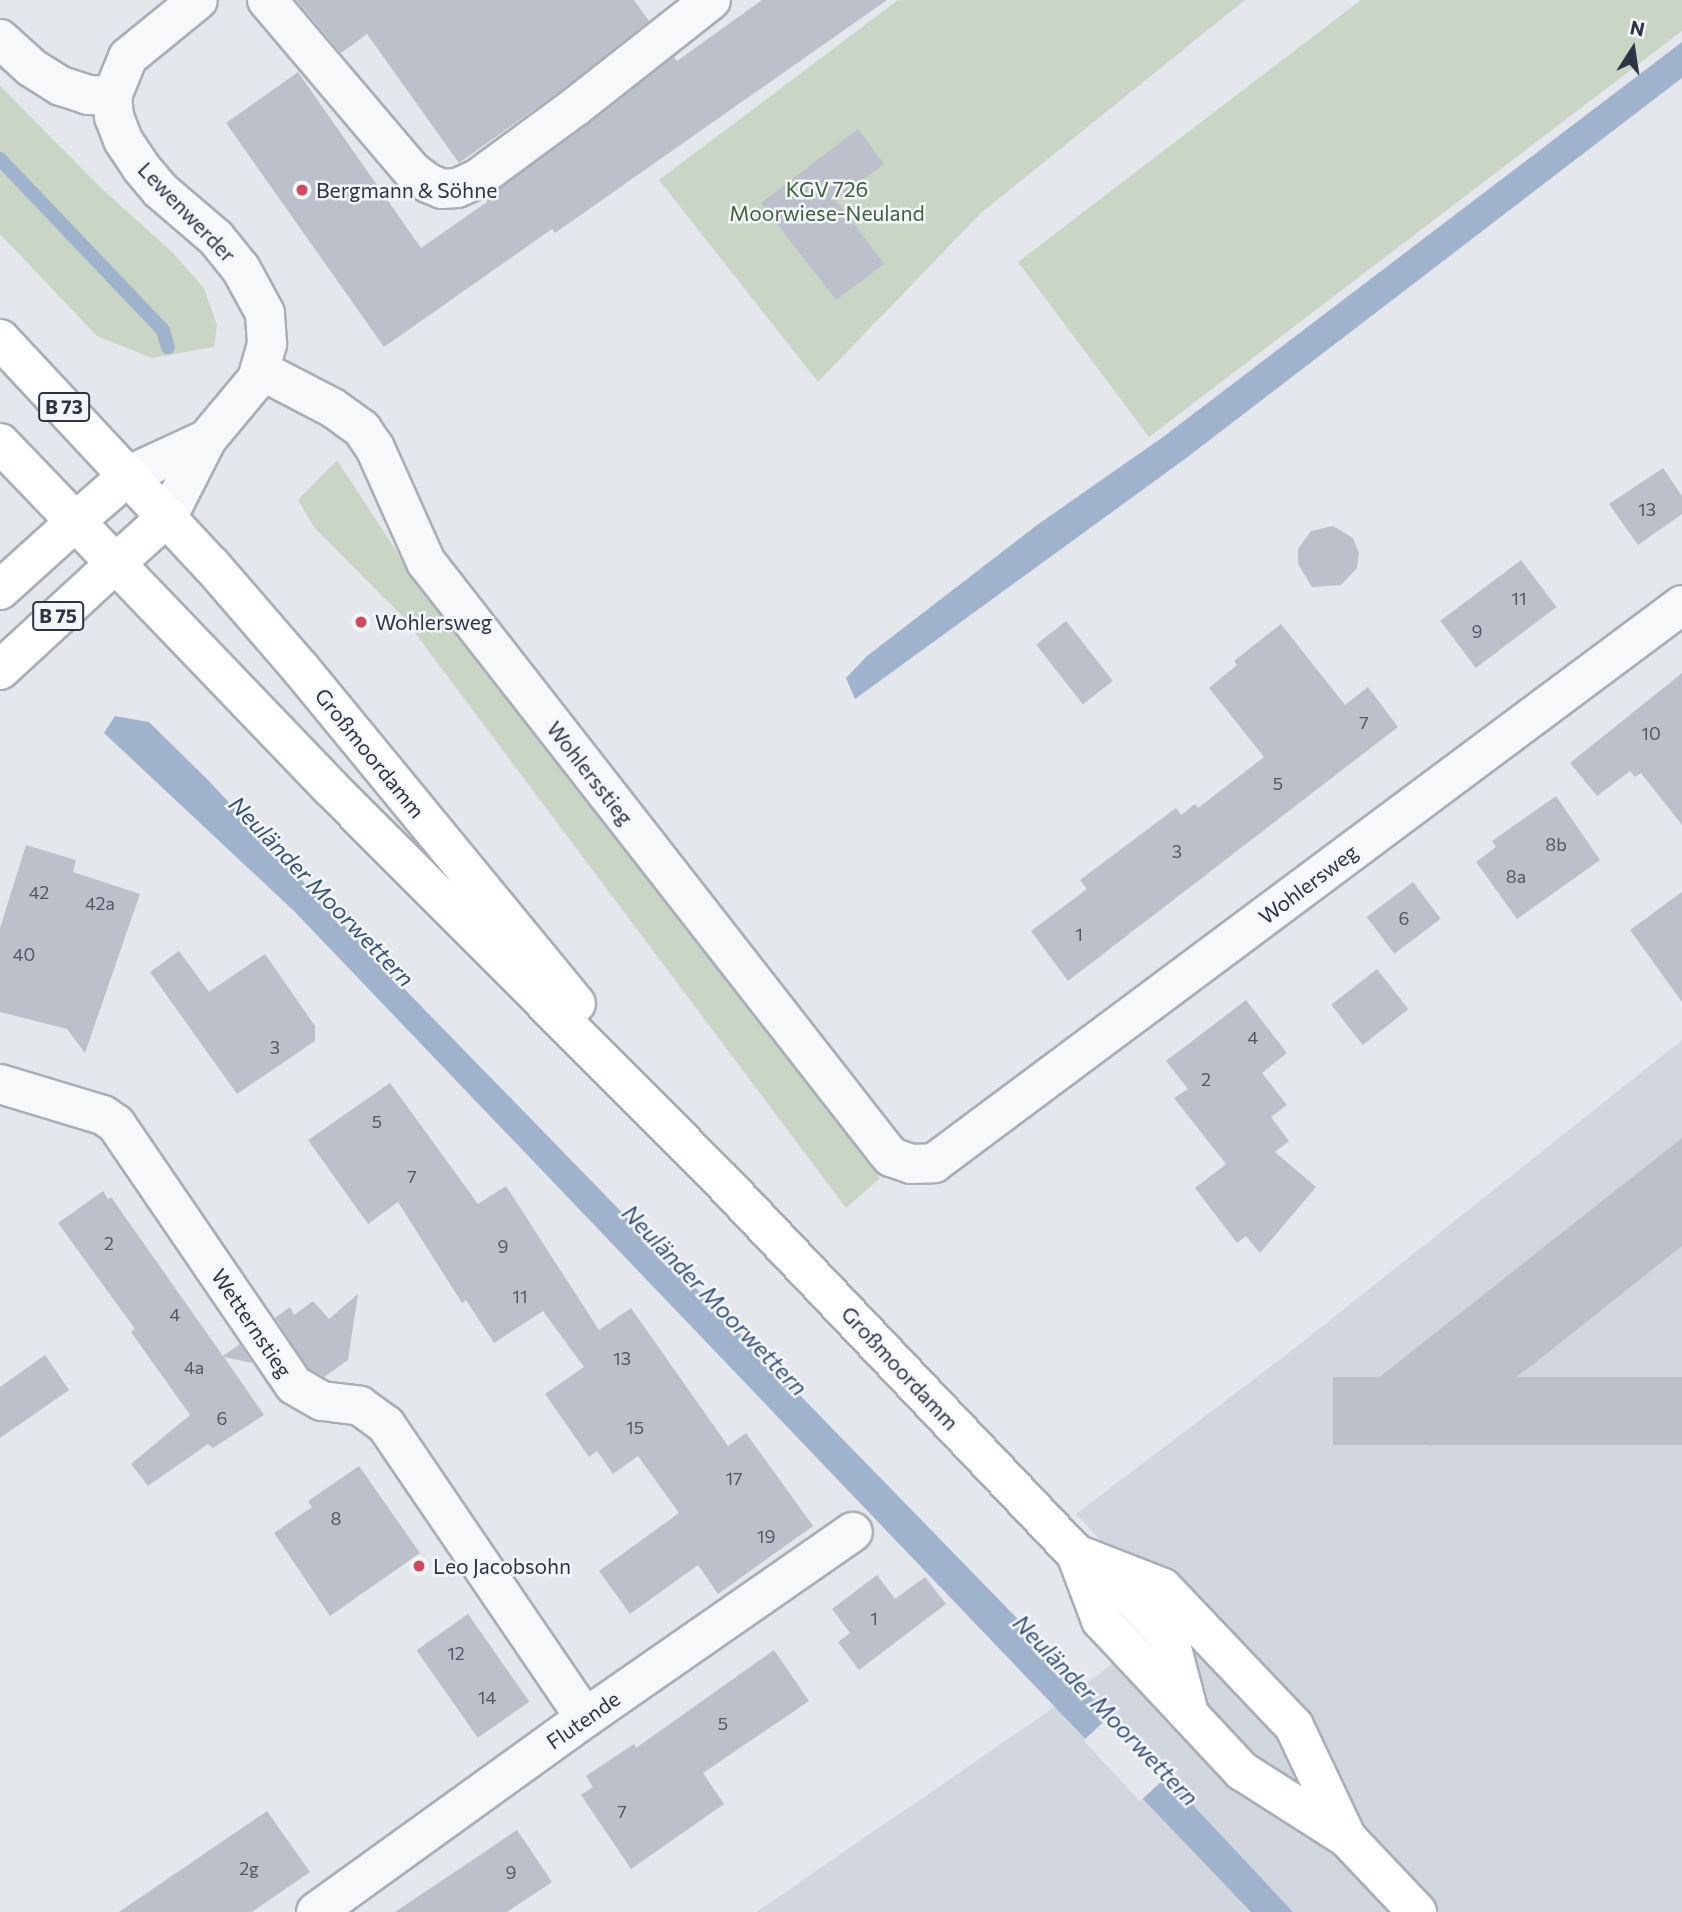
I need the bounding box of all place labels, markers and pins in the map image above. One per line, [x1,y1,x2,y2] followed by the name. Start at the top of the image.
[316,177,497,203] place label: Bergmann & Söhne
[294,182,310,198] marker: Bergmann & Söhne
[375,609,492,635] place label: Wohlersweg
[353,614,369,630] marker: Wohlersweg
[433,1553,571,1579] place label: Leo Jacobsohn
[411,1558,427,1574] marker: Leo Jacobsohn

